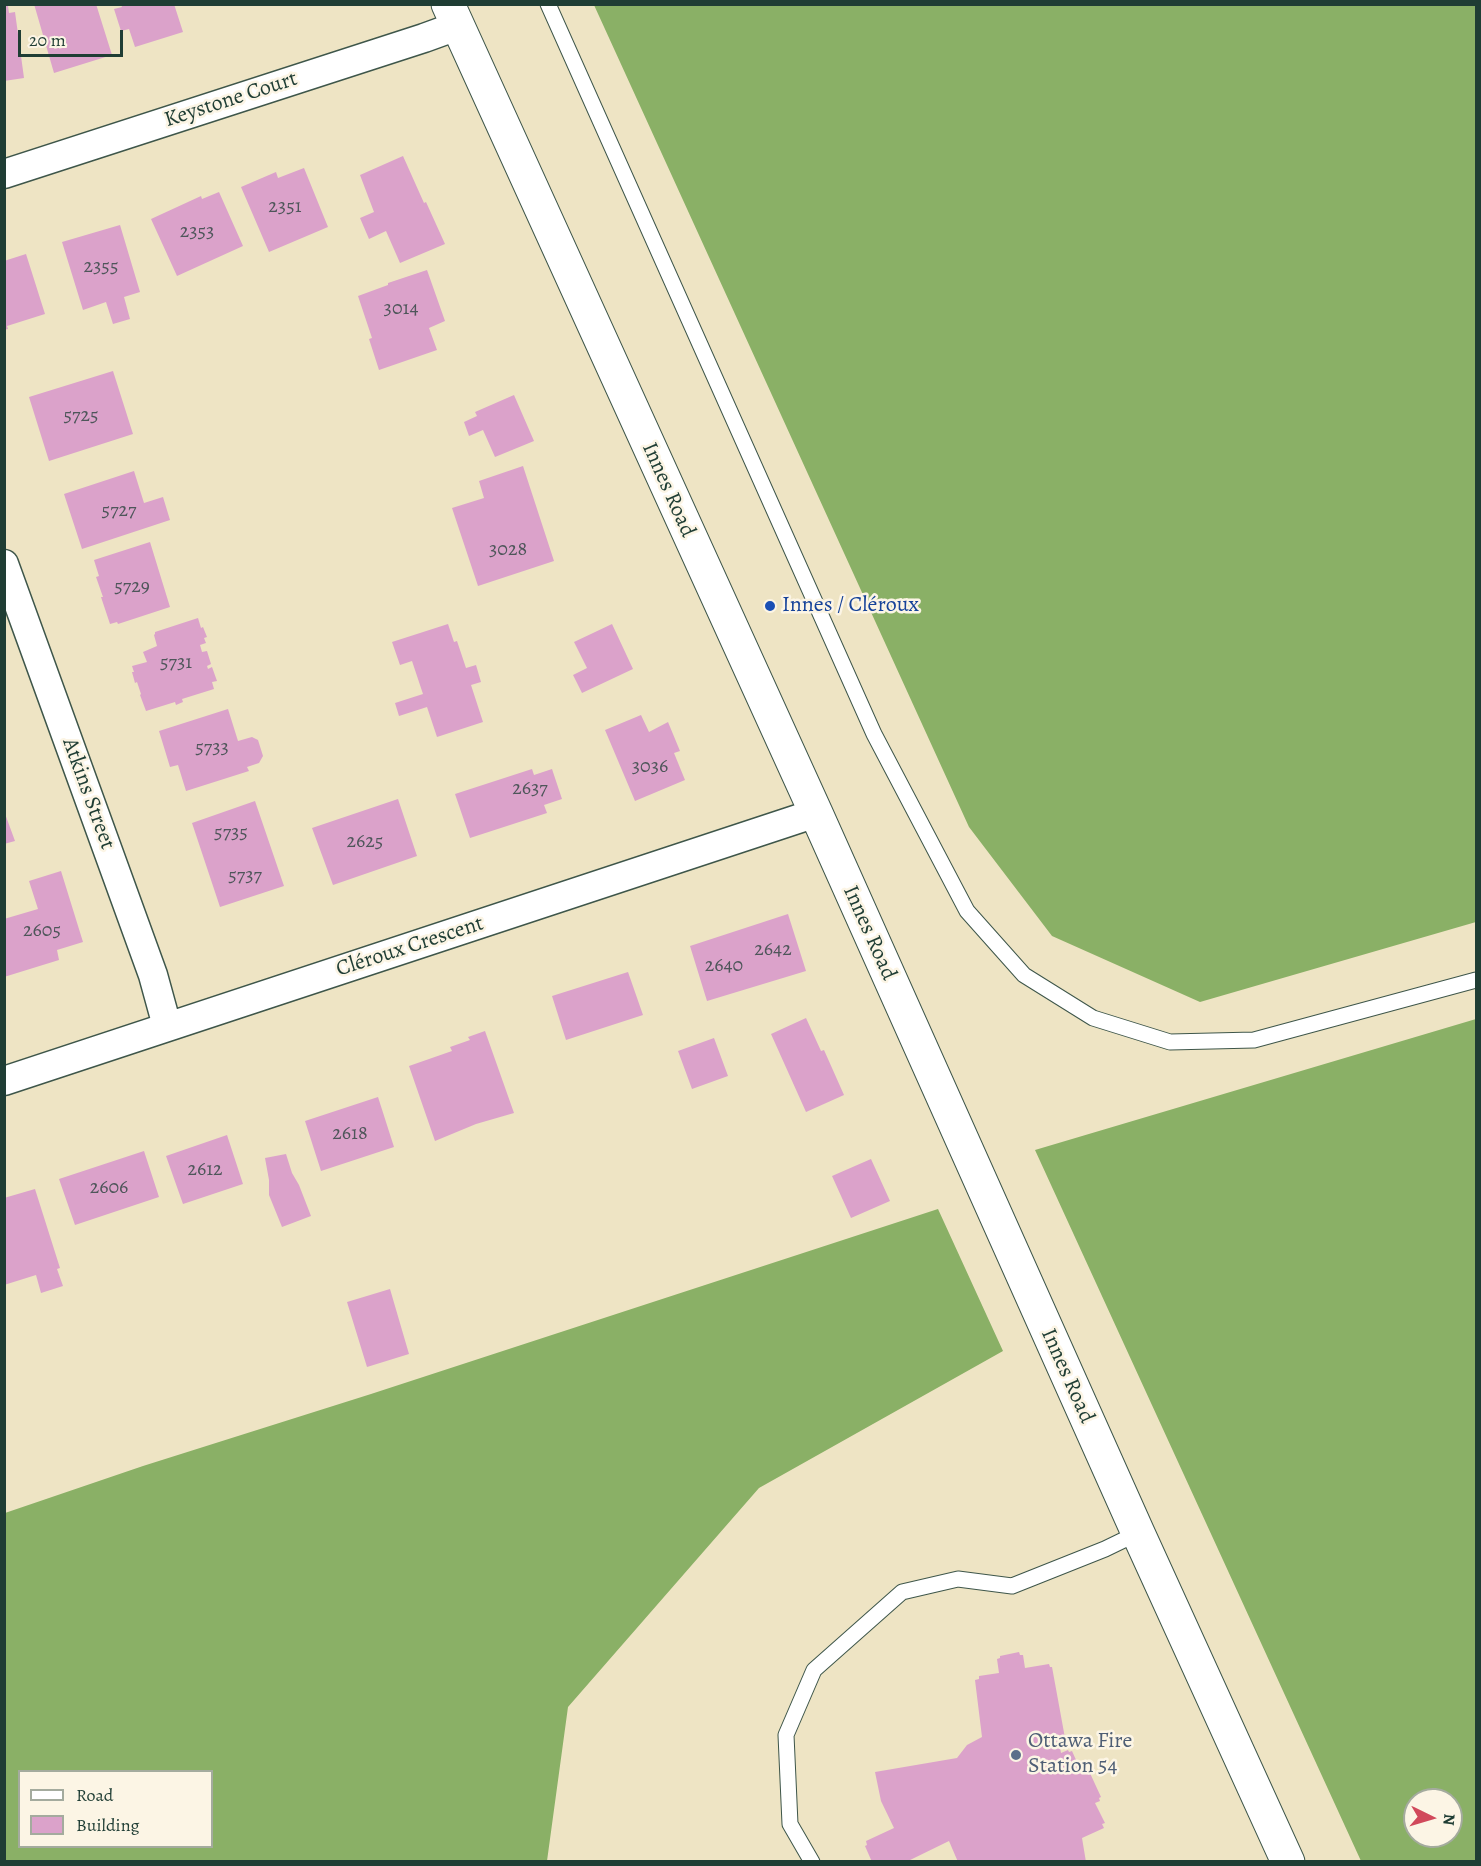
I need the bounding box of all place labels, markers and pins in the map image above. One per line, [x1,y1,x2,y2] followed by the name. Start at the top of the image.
[782,593,919,619] place label: Innes / Cléroux
[763,599,777,613] marker: Innes / Cléroux
[1028,1729,1132,1780] place label: Ottawa Fire Station 54
[1009,1748,1023,1762] marker: Ottawa Fire Station 54

